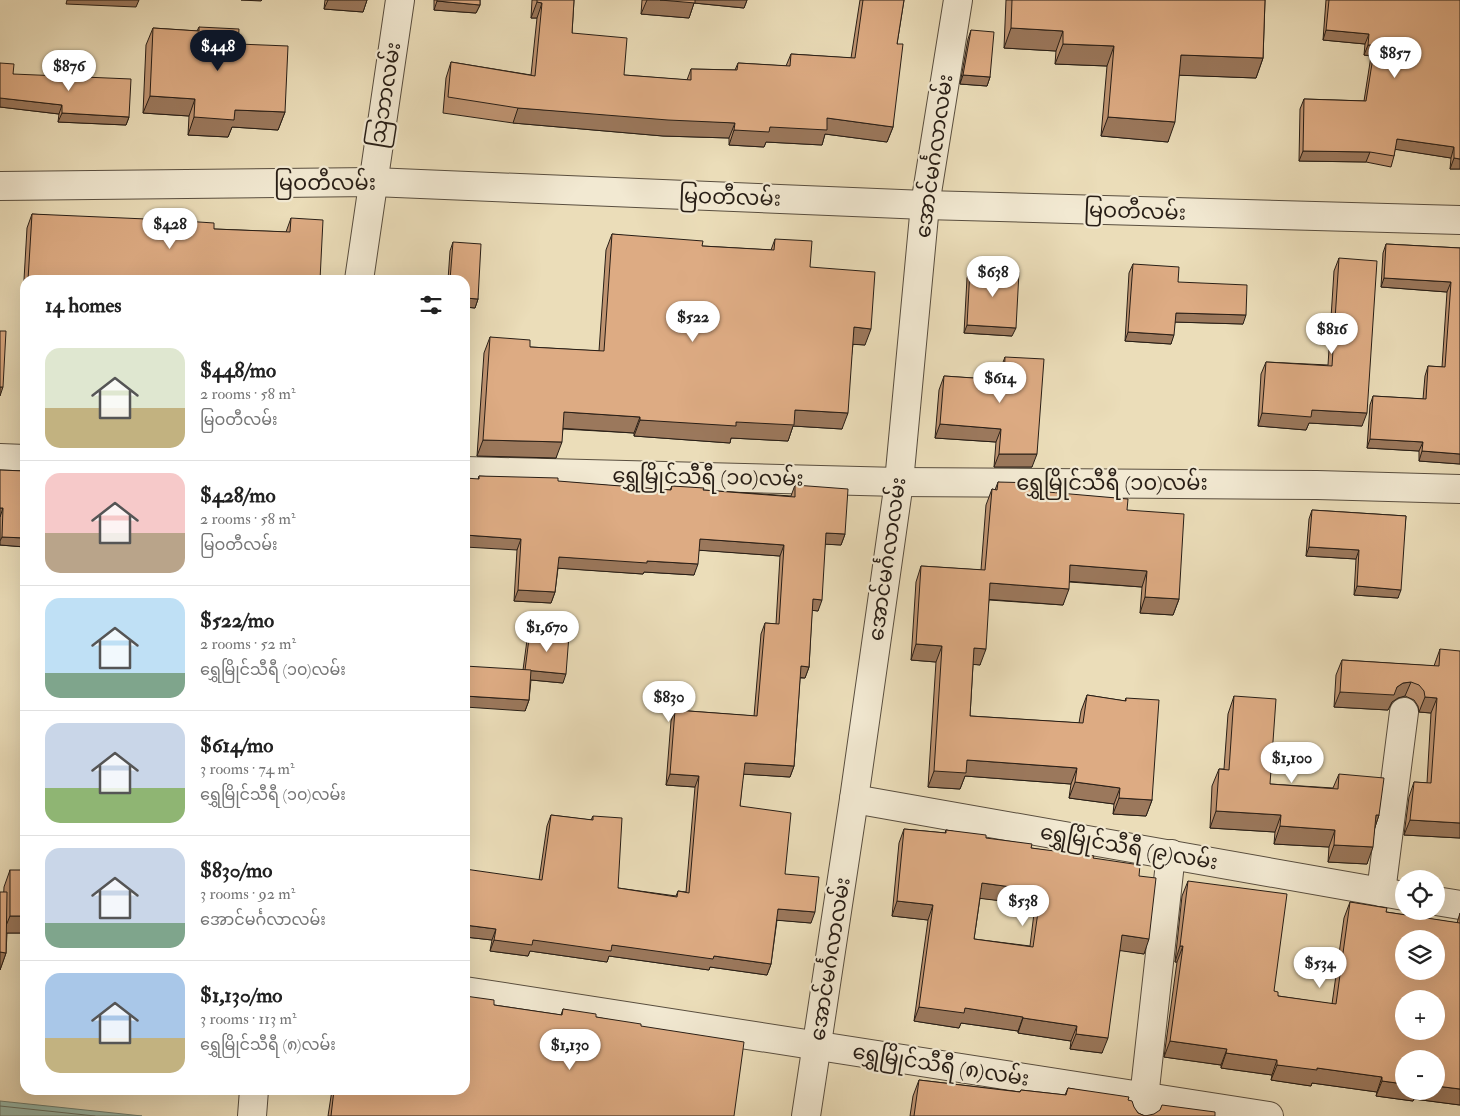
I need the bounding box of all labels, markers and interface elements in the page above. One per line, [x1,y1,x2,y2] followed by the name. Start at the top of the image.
[188,30,248,72] pin: $448
[201,36,235,56] text: $448
[1365,36,1425,79] pin: $857
[361,40,410,150] street label: သြဘာလမ်း
[1380,43,1410,63] text: $857
[39,49,99,92] pin: $876
[53,56,85,76] text: $876
[907,72,959,240] street label: အောင်မင်္ဂလာလမ်း
[274,167,376,200] street label: မြဝတီလမ်း
[679,179,781,216] street label: မြဝတီလမ်း
[1084,193,1186,230] street label: မြဝတီလမ်း
[140,208,200,250] pin: $428
[153,214,187,234] text: $428
[963,256,1023,298] pin: $638
[978,262,1008,282] text: $638
[417,291,445,319] icon: filters
[45,292,122,319] text: 14 homes
[663,300,723,343] pin: $522
[677,307,709,327] text: $522
[1302,312,1362,355] pin: $816
[1317,319,1347,339] text: $816
[200,357,276,384] text: $448/mo
[970,362,1030,404] pin: $614
[85,368,145,428] icon: home
[984,368,1016,388] text: $614
[200,384,295,404] text: 2 rooms · 58 m²
[200,410,278,430] text: မြဝတီလမ်း
[612,459,804,496] street label: ရွှေမြိုင်သီရီ (၁၀)လမ်း
[1016,467,1208,500] street label: ရွှေမြိုင်သီရီ (၁၀)လမ်း
[860,475,912,643] street label: အောင်မင်္ဂလာလမ်း
[200,482,276,509] text: $428/mo
[85,493,145,553] icon: home
[200,509,295,529] text: 2 rooms · 58 m²
[200,535,278,555] text: မြဝတီလမ်း
[200,607,274,634] text: $522/mo
[506,610,588,653] pin: $1,670
[526,617,568,637] text: $1,670
[85,618,145,678] icon: home
[200,634,296,654] text: 2 rooms · 52 m²
[200,660,346,680] text: ရွှေမြိုင်သီရီ (၁၀)လမ်း
[639,680,699,723] pin: $830
[654,687,684,707] text: $830
[200,732,273,759] text: $614/mo
[1251,742,1333,784] pin: $1,100
[85,743,145,803] icon: home
[1272,748,1312,768] text: $1,100
[200,759,294,779] text: 3 rooms · 74 m²
[200,785,346,805] text: ရွှေမြိုင်သီရီ (၁၀)လမ်း
[1038,816,1220,879] street label: ရွှေမြိုင်သီရီ (၉)လမ်း
[200,857,272,884] text: $830/mo
[85,868,145,928] icon: home
[1395,870,1445,1100] map controls
[1395,870,1445,920] button: locate
[801,875,857,1043] street label: အောင်မင်္ဂလာလမ်း
[200,884,295,904] text: 3 rooms · 92 m²
[993,884,1053,927] pin: $538
[1008,891,1038,911] text: $538
[200,910,326,930] text: အောင်မင်္ဂလာလမ်း
[1395,930,1445,980] button: layers
[1290,946,1350,989] pin: $534
[1305,953,1335,973] text: $534
[200,982,282,1009] text: $1,130/mo
[1395,990,1445,1040] button: +
[85,993,145,1053] icon: home
[200,1009,296,1029] text: 3 rooms · 113 m²
[529,1028,611,1071] pin: $1,130
[200,1035,336,1055] text: ရွှေမြိုင်သီရီ (၈)လမ်း
[551,1035,589,1055] text: $1,130
[850,1035,1032,1096] street label: ရွှေမြိုင်သီရီ (၈)လမ်း
[1395,1050,1445,1100] button: −

